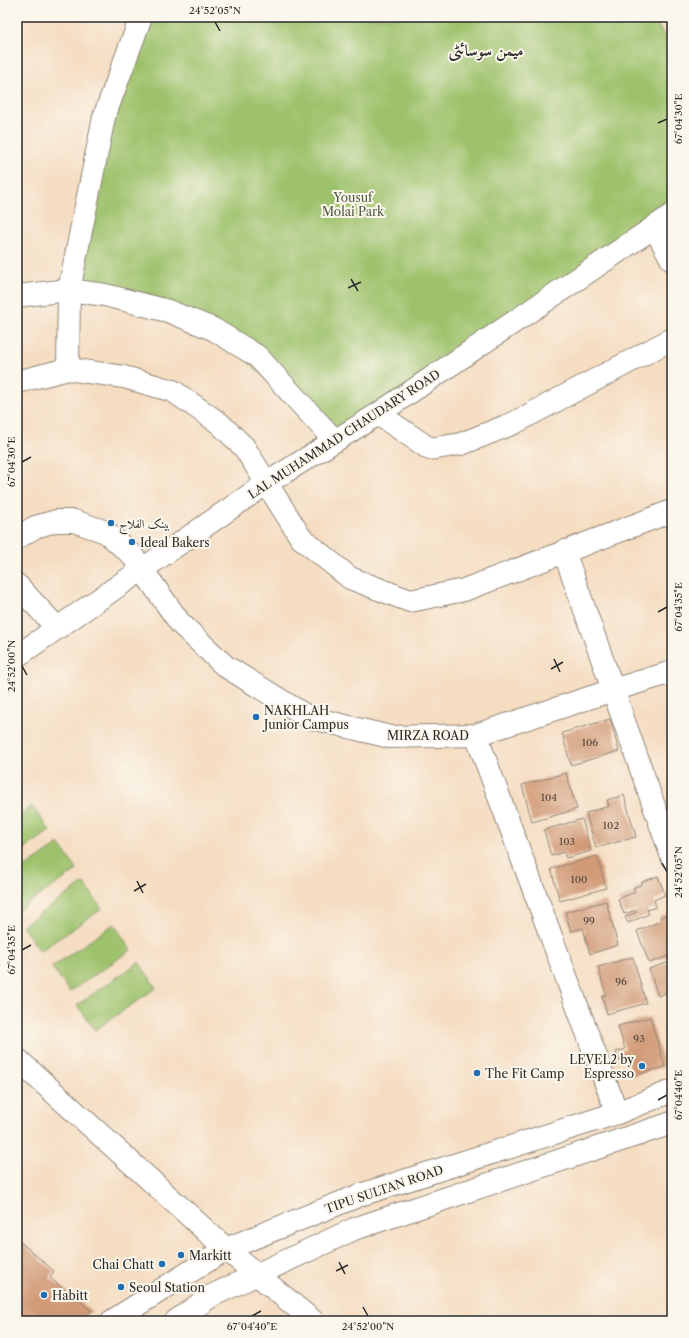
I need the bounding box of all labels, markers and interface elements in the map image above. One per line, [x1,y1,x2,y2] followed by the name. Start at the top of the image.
[189,4,241,17] text: 24°52'05"N
[448,40,524,62] district label: میمن سوسائٹی
[672,94,685,144] text: 67°04'30"E
[322,190,385,219] park label: Yousuf Molai Park
[245,366,443,502] street label: LAL MUHAMMAD CHAUDARY ROAD
[5,437,18,487] text: 67°04'30"E
[119,516,170,535] place label: بینک الفلاح
[106,518,116,528] marker: بینک الفلاح
[140,535,210,550] place label: Ideal Bakers
[127,537,137,547] marker: Ideal Bakers
[672,582,685,632] text: 67°04'35"E
[5,640,18,692] text: 24°52'00"N
[262,703,349,732] place label: NAKHLAH Junior Campus
[251,712,261,722] marker: NAKHLAH Junior Campus
[387,728,469,743] street label: MIRZA ROAD
[582,736,598,749] house number: 106
[541,791,557,804] house number: 104
[603,819,619,832] house number: 102
[559,835,575,848] house number: 103
[672,846,685,898] text: 24°52'05"N
[571,873,587,886] house number: 100
[583,914,595,927] house number: 99
[5,925,18,975] text: 67°04'35"E
[615,975,627,988] house number: 96
[633,1032,645,1045] house number: 93
[569,1052,634,1081] place label: LEVEL2 by Espresso
[637,1061,647,1071] marker: LEVEL2 by Espresso
[485,1066,564,1081] place label: The Fit Camp
[472,1068,482,1078] marker: The Fit Camp
[672,1070,685,1120] text: 67°04'40"E
[323,1162,445,1216] street label: TIPU SULTAN ROAD
[189,1248,232,1263] place label: Markitt
[176,1250,186,1260] marker: Markitt
[92,1257,155,1272] place label: Chai Chatt
[157,1259,167,1269] marker: Chai Chatt
[129,1280,205,1295] place label: Seoul Station
[116,1282,126,1292] marker: Seoul Station
[52,1288,89,1303] place label: Habitt
[39,1290,49,1300] marker: Habitt
[227,1320,277,1333] text: 67°04'40"E
[342,1320,394,1333] text: 24°52'00"N

